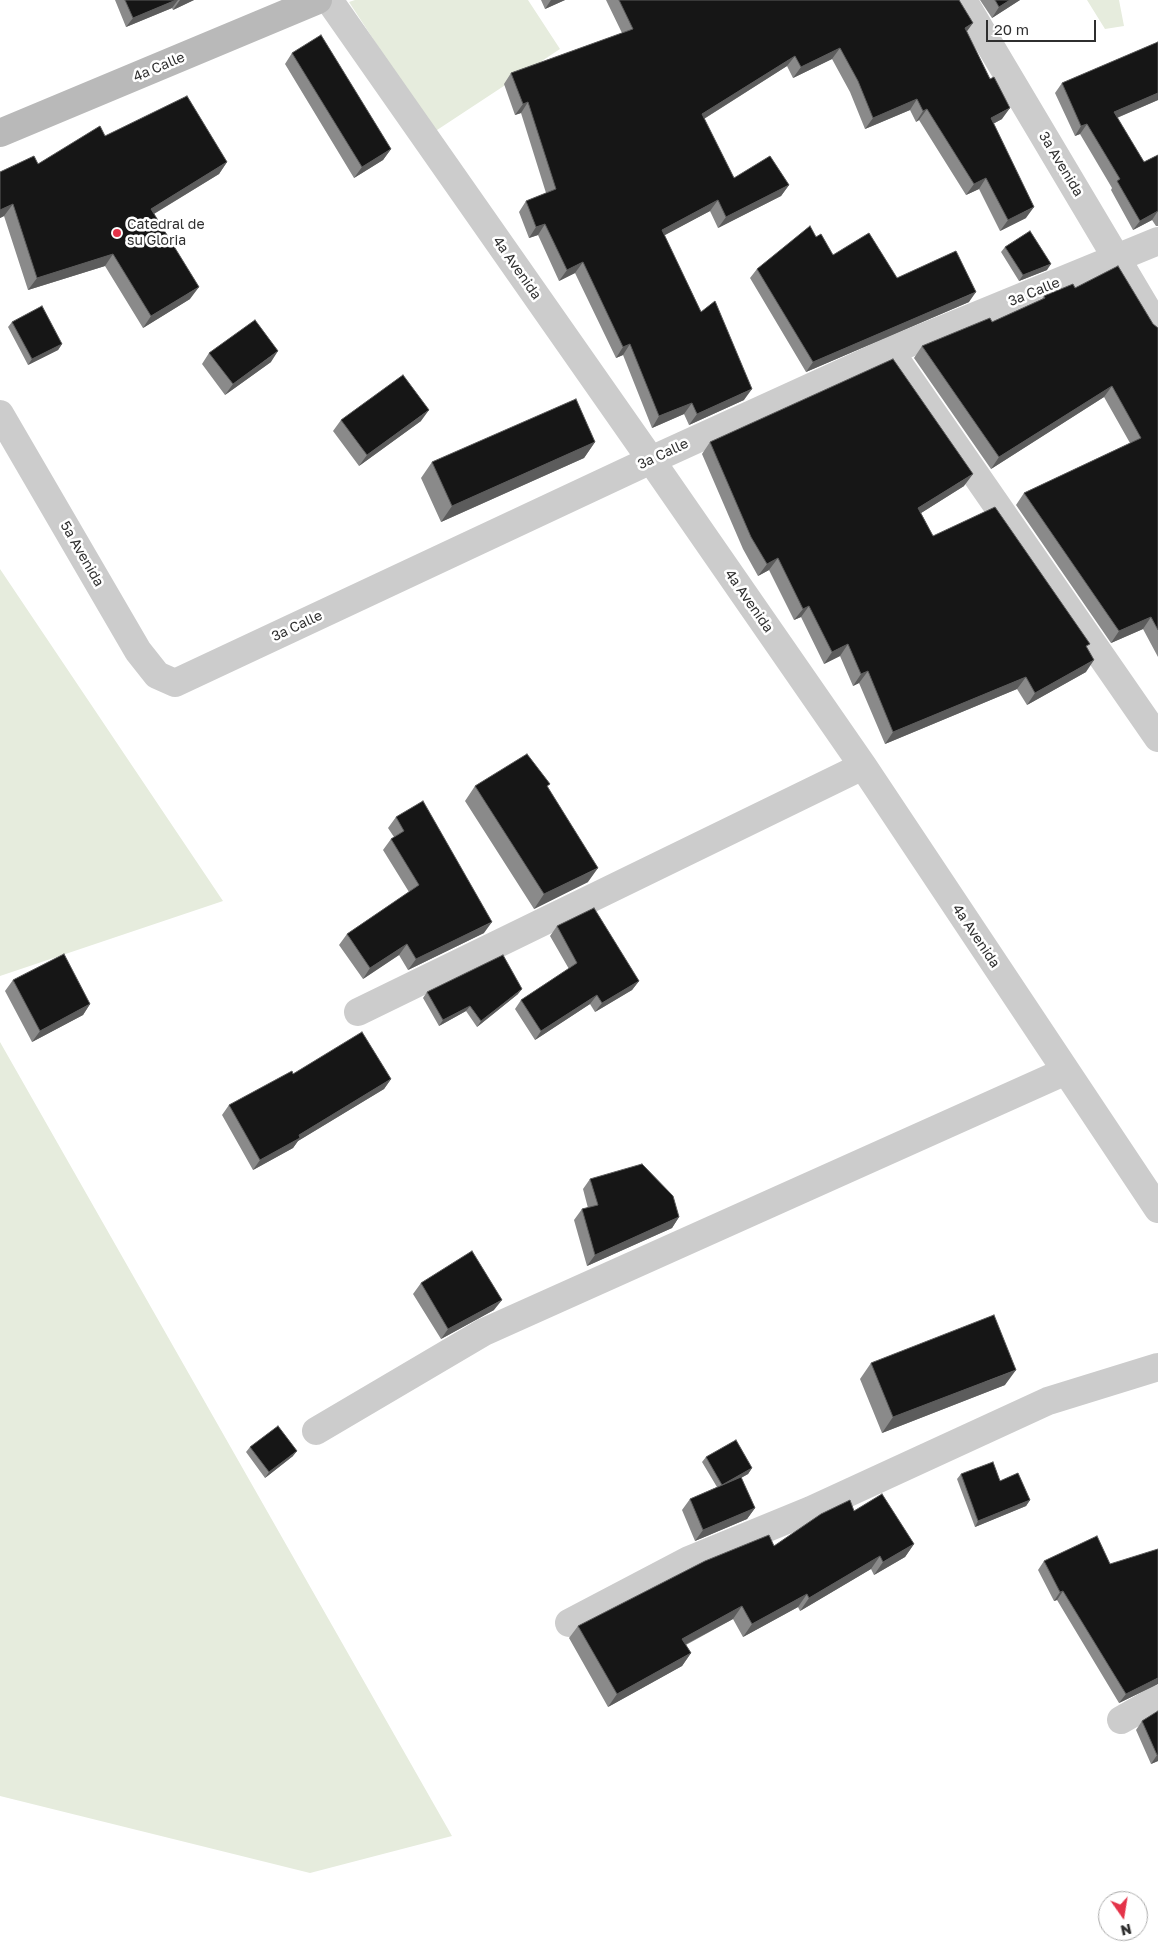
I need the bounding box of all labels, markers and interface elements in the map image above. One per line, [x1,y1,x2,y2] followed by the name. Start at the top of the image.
[988,10,1098,42] scale bar
[994,20,1029,38] text: 20 m
[131,49,187,85] street label: 4a Calle
[1035,129,1087,199] street label: 3a Avenida
[127,217,205,250] place label: Catedral de su Gloria
[111,227,123,239] marker: Catedral de su Gloria
[489,233,545,303] street label: 4a Avenida
[1006,274,1062,310] street label: 3a Calle
[635,435,691,473] street label: 3a Calle
[57,518,107,590] street label: 5a Avenida
[721,566,777,636] street label: 4a Avenida
[269,607,325,645] street label: 3a Calle
[949,901,1003,971] street label: 4a Avenida
[1098,1891,1148,1941] north arrow
[1119,1921,1133,1940] text: N

